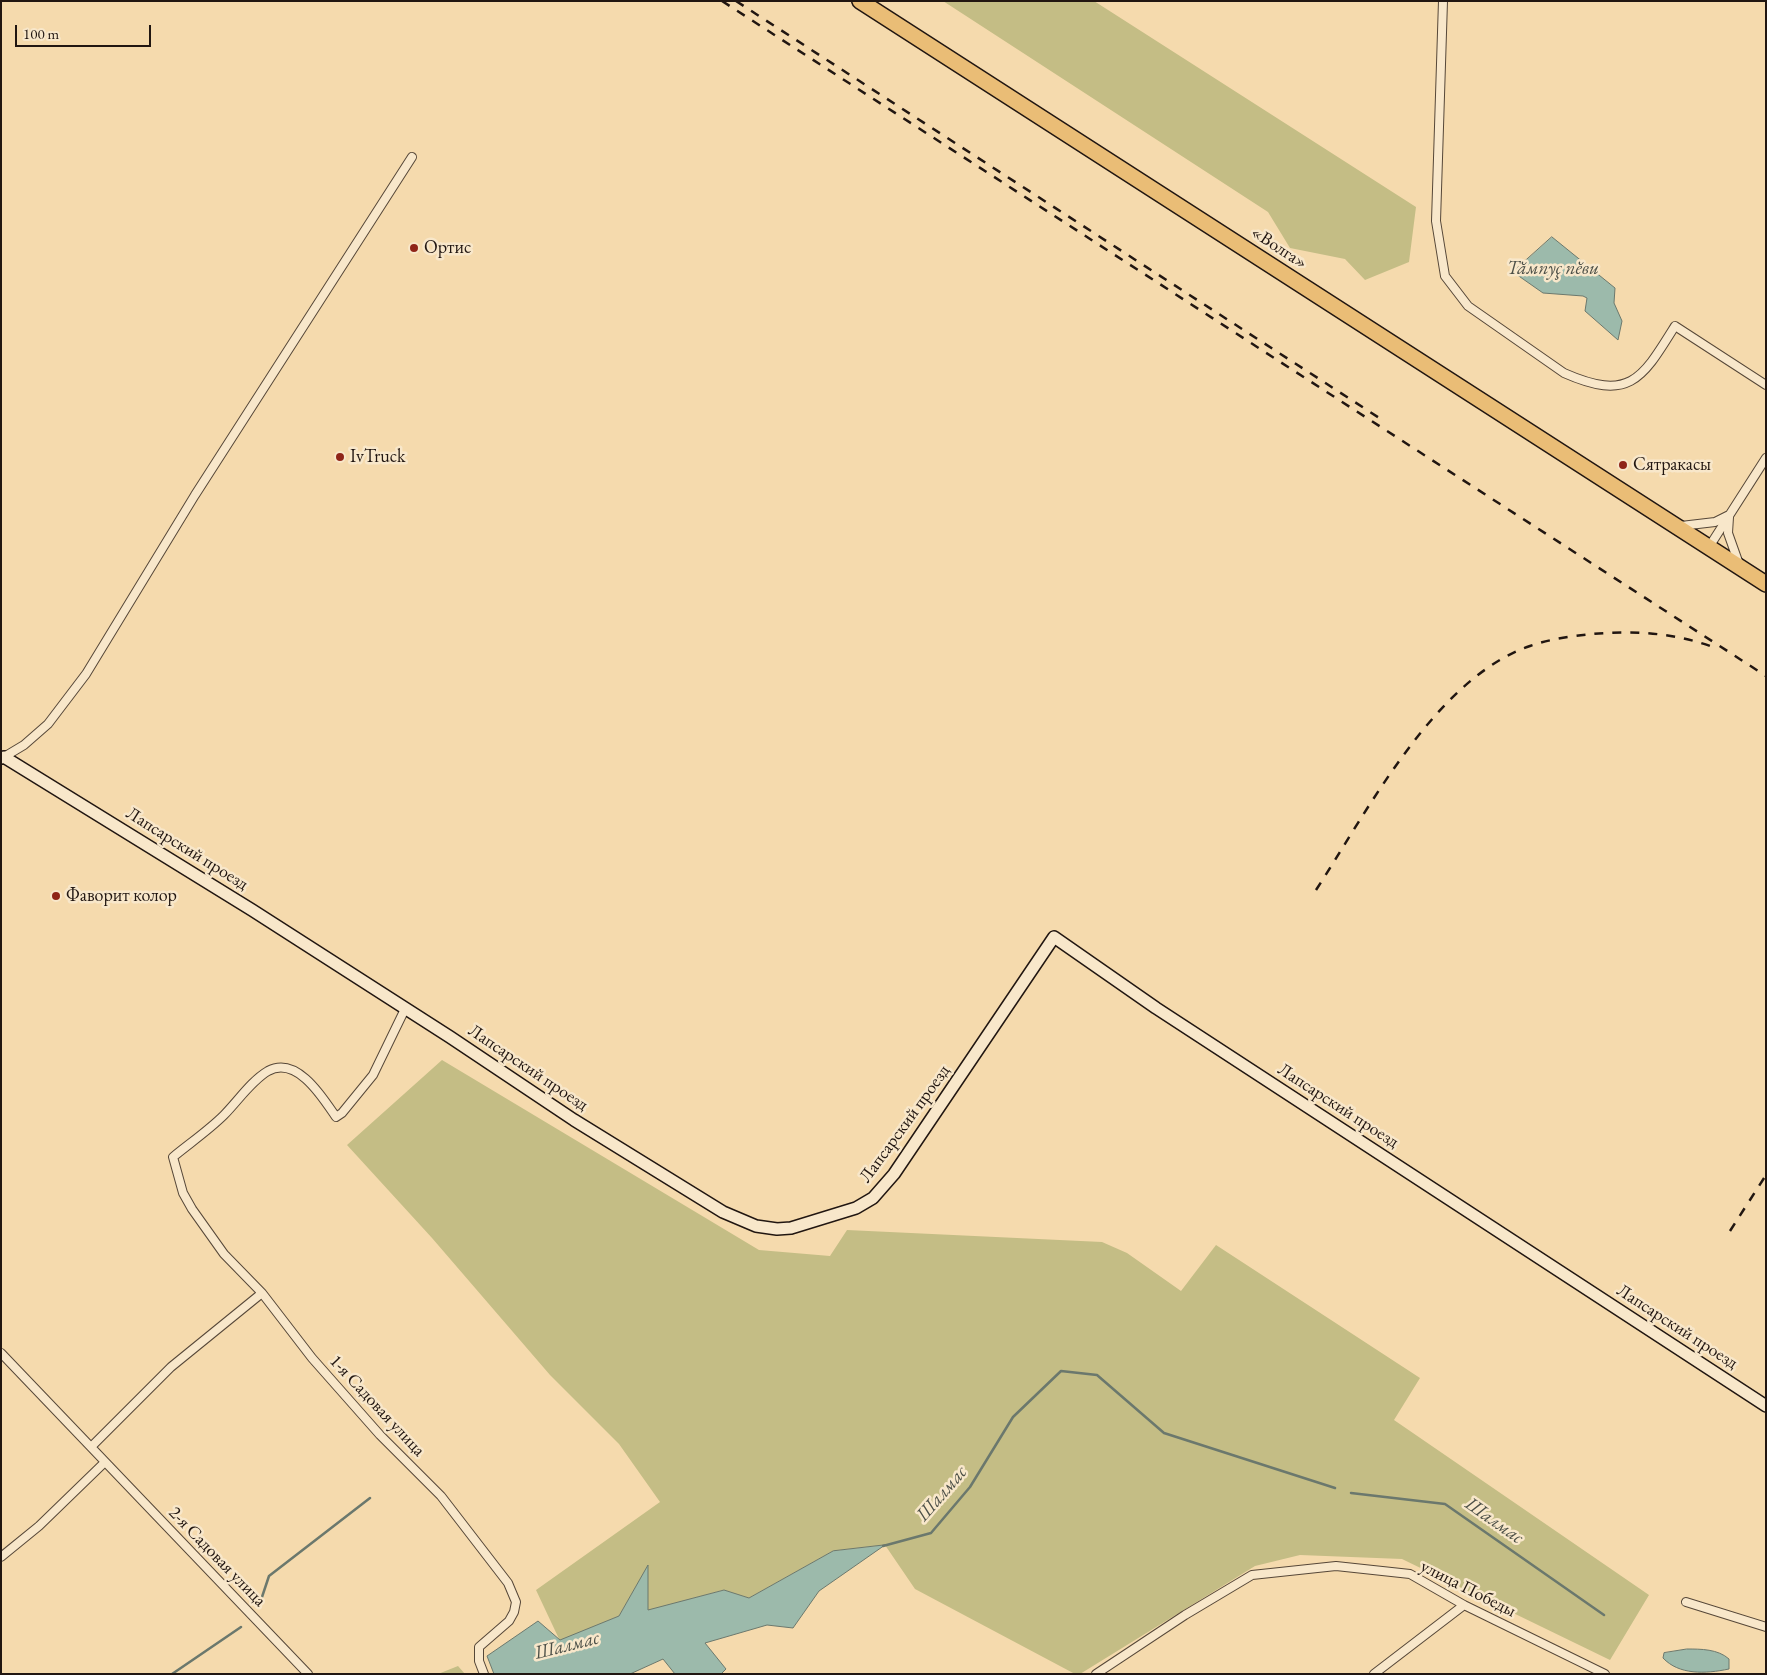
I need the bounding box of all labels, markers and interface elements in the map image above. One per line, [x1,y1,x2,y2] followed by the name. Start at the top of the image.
[18,15,154,47] scale bar
[23,24,59,43] text: 100 m
[1247,222,1311,274] street label: «Волга»
[424,237,471,259] place label: Ортис
[408,242,420,254] marker: Ортис
[1507,258,1599,280] water label: Тӑмпуҫ пӗви
[350,446,406,468] place label: IvTruck
[334,451,346,463] marker: IvTruck
[1633,454,1711,476] place label: Сятракасы
[1617,459,1629,471] marker: Сятракасы
[122,803,252,895] street label: Лапсарский проезд
[66,885,177,907] place label: Фаворит колор
[50,890,62,902] marker: Фаворит колор
[464,1020,592,1116] street label: Лапсарский проезд
[1273,1059,1403,1153] street label: Лапсарский проезд
[855,1061,955,1187] street label: Лапсарский проезд
[1612,1280,1742,1374] street label: Лапсарский проезд
[325,1351,429,1461] street label: 1-я Садовая улица
[912,1462,972,1526] water label: Шалмас
[1461,1493,1527,1549] water label: Шалмас
[164,1502,270,1612] street label: 2-я Садовая улица
[1417,1556,1519,1622] street label: улица Победы
[532,1627,602,1665] water label: Шалмас

